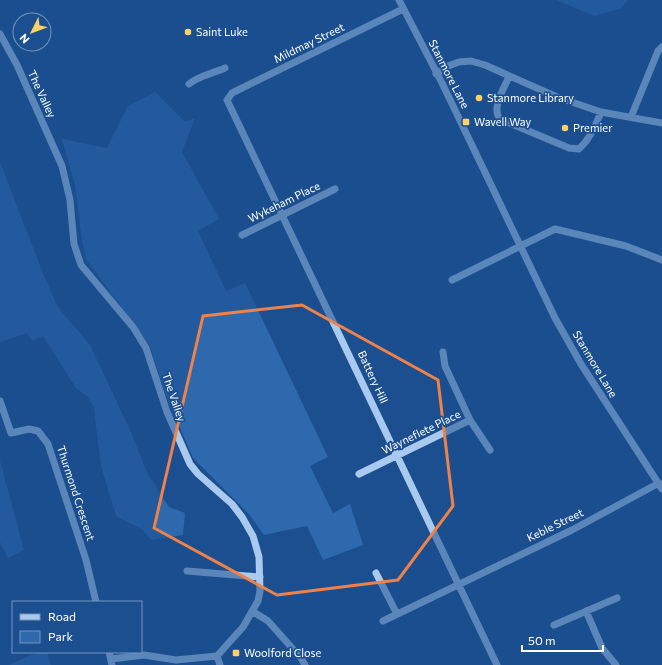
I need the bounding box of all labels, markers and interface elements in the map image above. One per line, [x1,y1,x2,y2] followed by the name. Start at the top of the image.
[12,12,52,52] north arrow
[271,20,347,65] street label: Mildmay Street
[196,25,248,38] place label: Saint Luke
[183,27,193,37] marker: Saint Luke
[17,32,32,46] text: N
[427,37,472,110] street label: Stanmore Lane
[26,68,59,120] street label: The Valley
[487,91,574,104] place label: Stanmore Library
[474,93,484,103] marker: Stanmore Library
[474,115,531,128] place label: Wavell Way
[461,117,471,127] marker: Wavell Way
[573,121,613,134] place label: Premier
[560,123,570,133] marker: Premier
[246,178,322,225] street label: Wykeham Place
[570,328,621,400] street label: Stanmore Lane
[356,348,391,405] street label: Battery Hill
[160,371,189,423] street label: The Valley
[379,407,462,456] street label: Wayneflete Place
[55,444,98,543] street label: Thurmond Crescent
[524,505,586,544] street label: Keble Street
[12,601,142,653] legend
[48,609,76,623] text: Road
[522,627,603,653] scale bar
[48,629,74,643] text: Park
[528,633,556,647] text: 50 m
[244,646,321,659] place label: Woolford Close
[231,648,241,658] marker: Woolford Close

